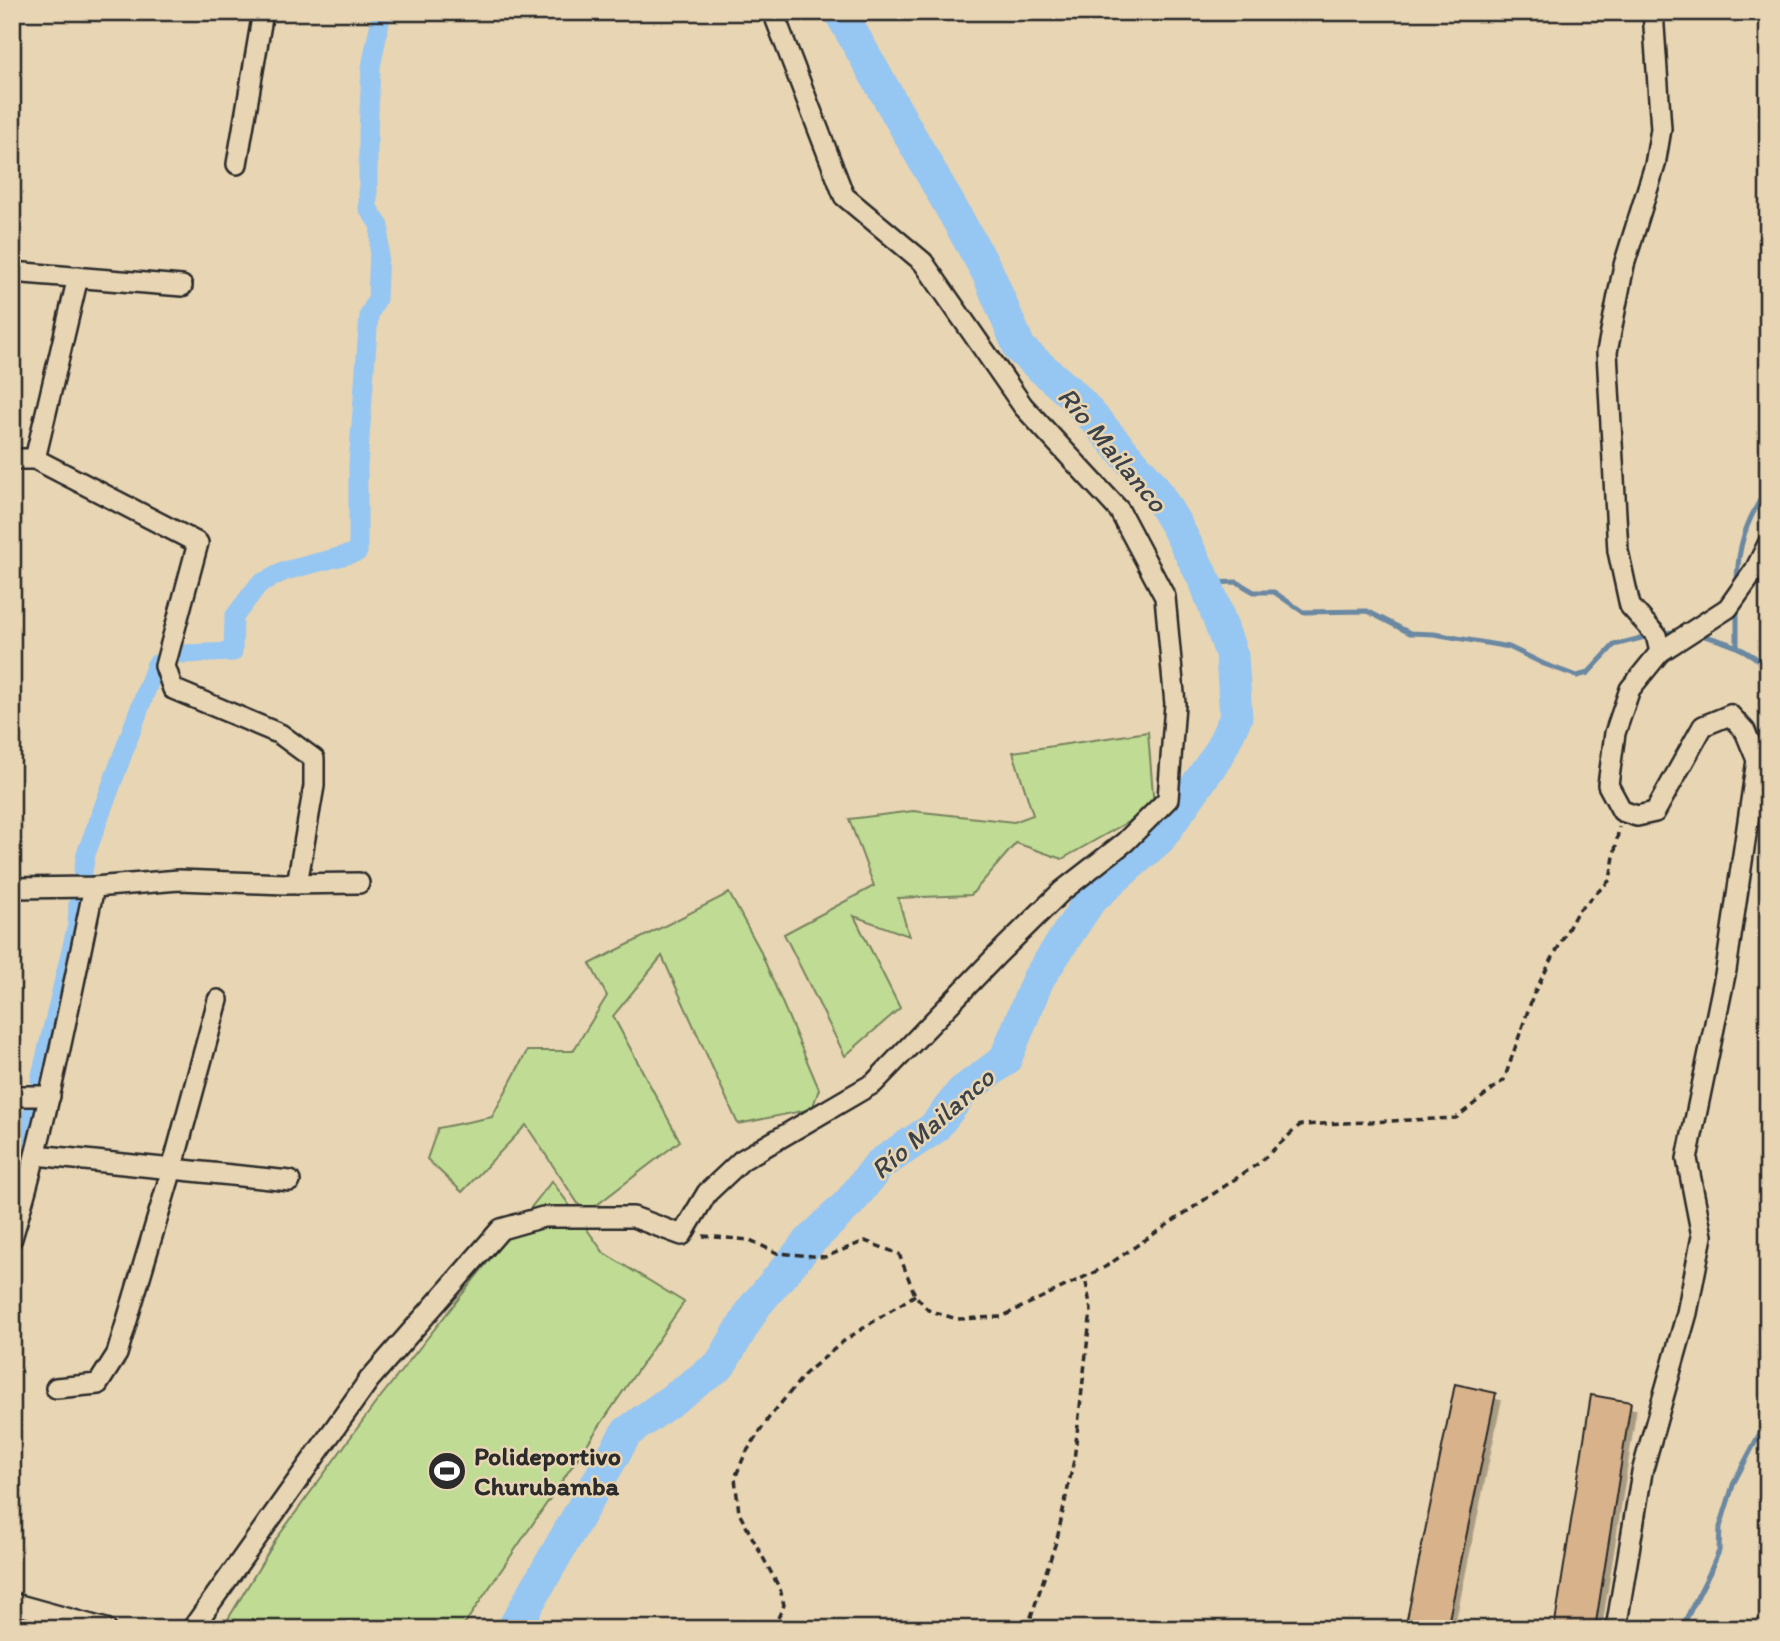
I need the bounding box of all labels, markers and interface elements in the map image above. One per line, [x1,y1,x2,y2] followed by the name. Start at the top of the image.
[1051,379,1176,519] water label: Río Mailanco
[863,1059,1001,1186] water label: Río Mailanco
[474,1440,621,1502] place label: Polideportivo Churubamba
[426,1450,468,1492] sports icon: Polideportivo Churubamba

